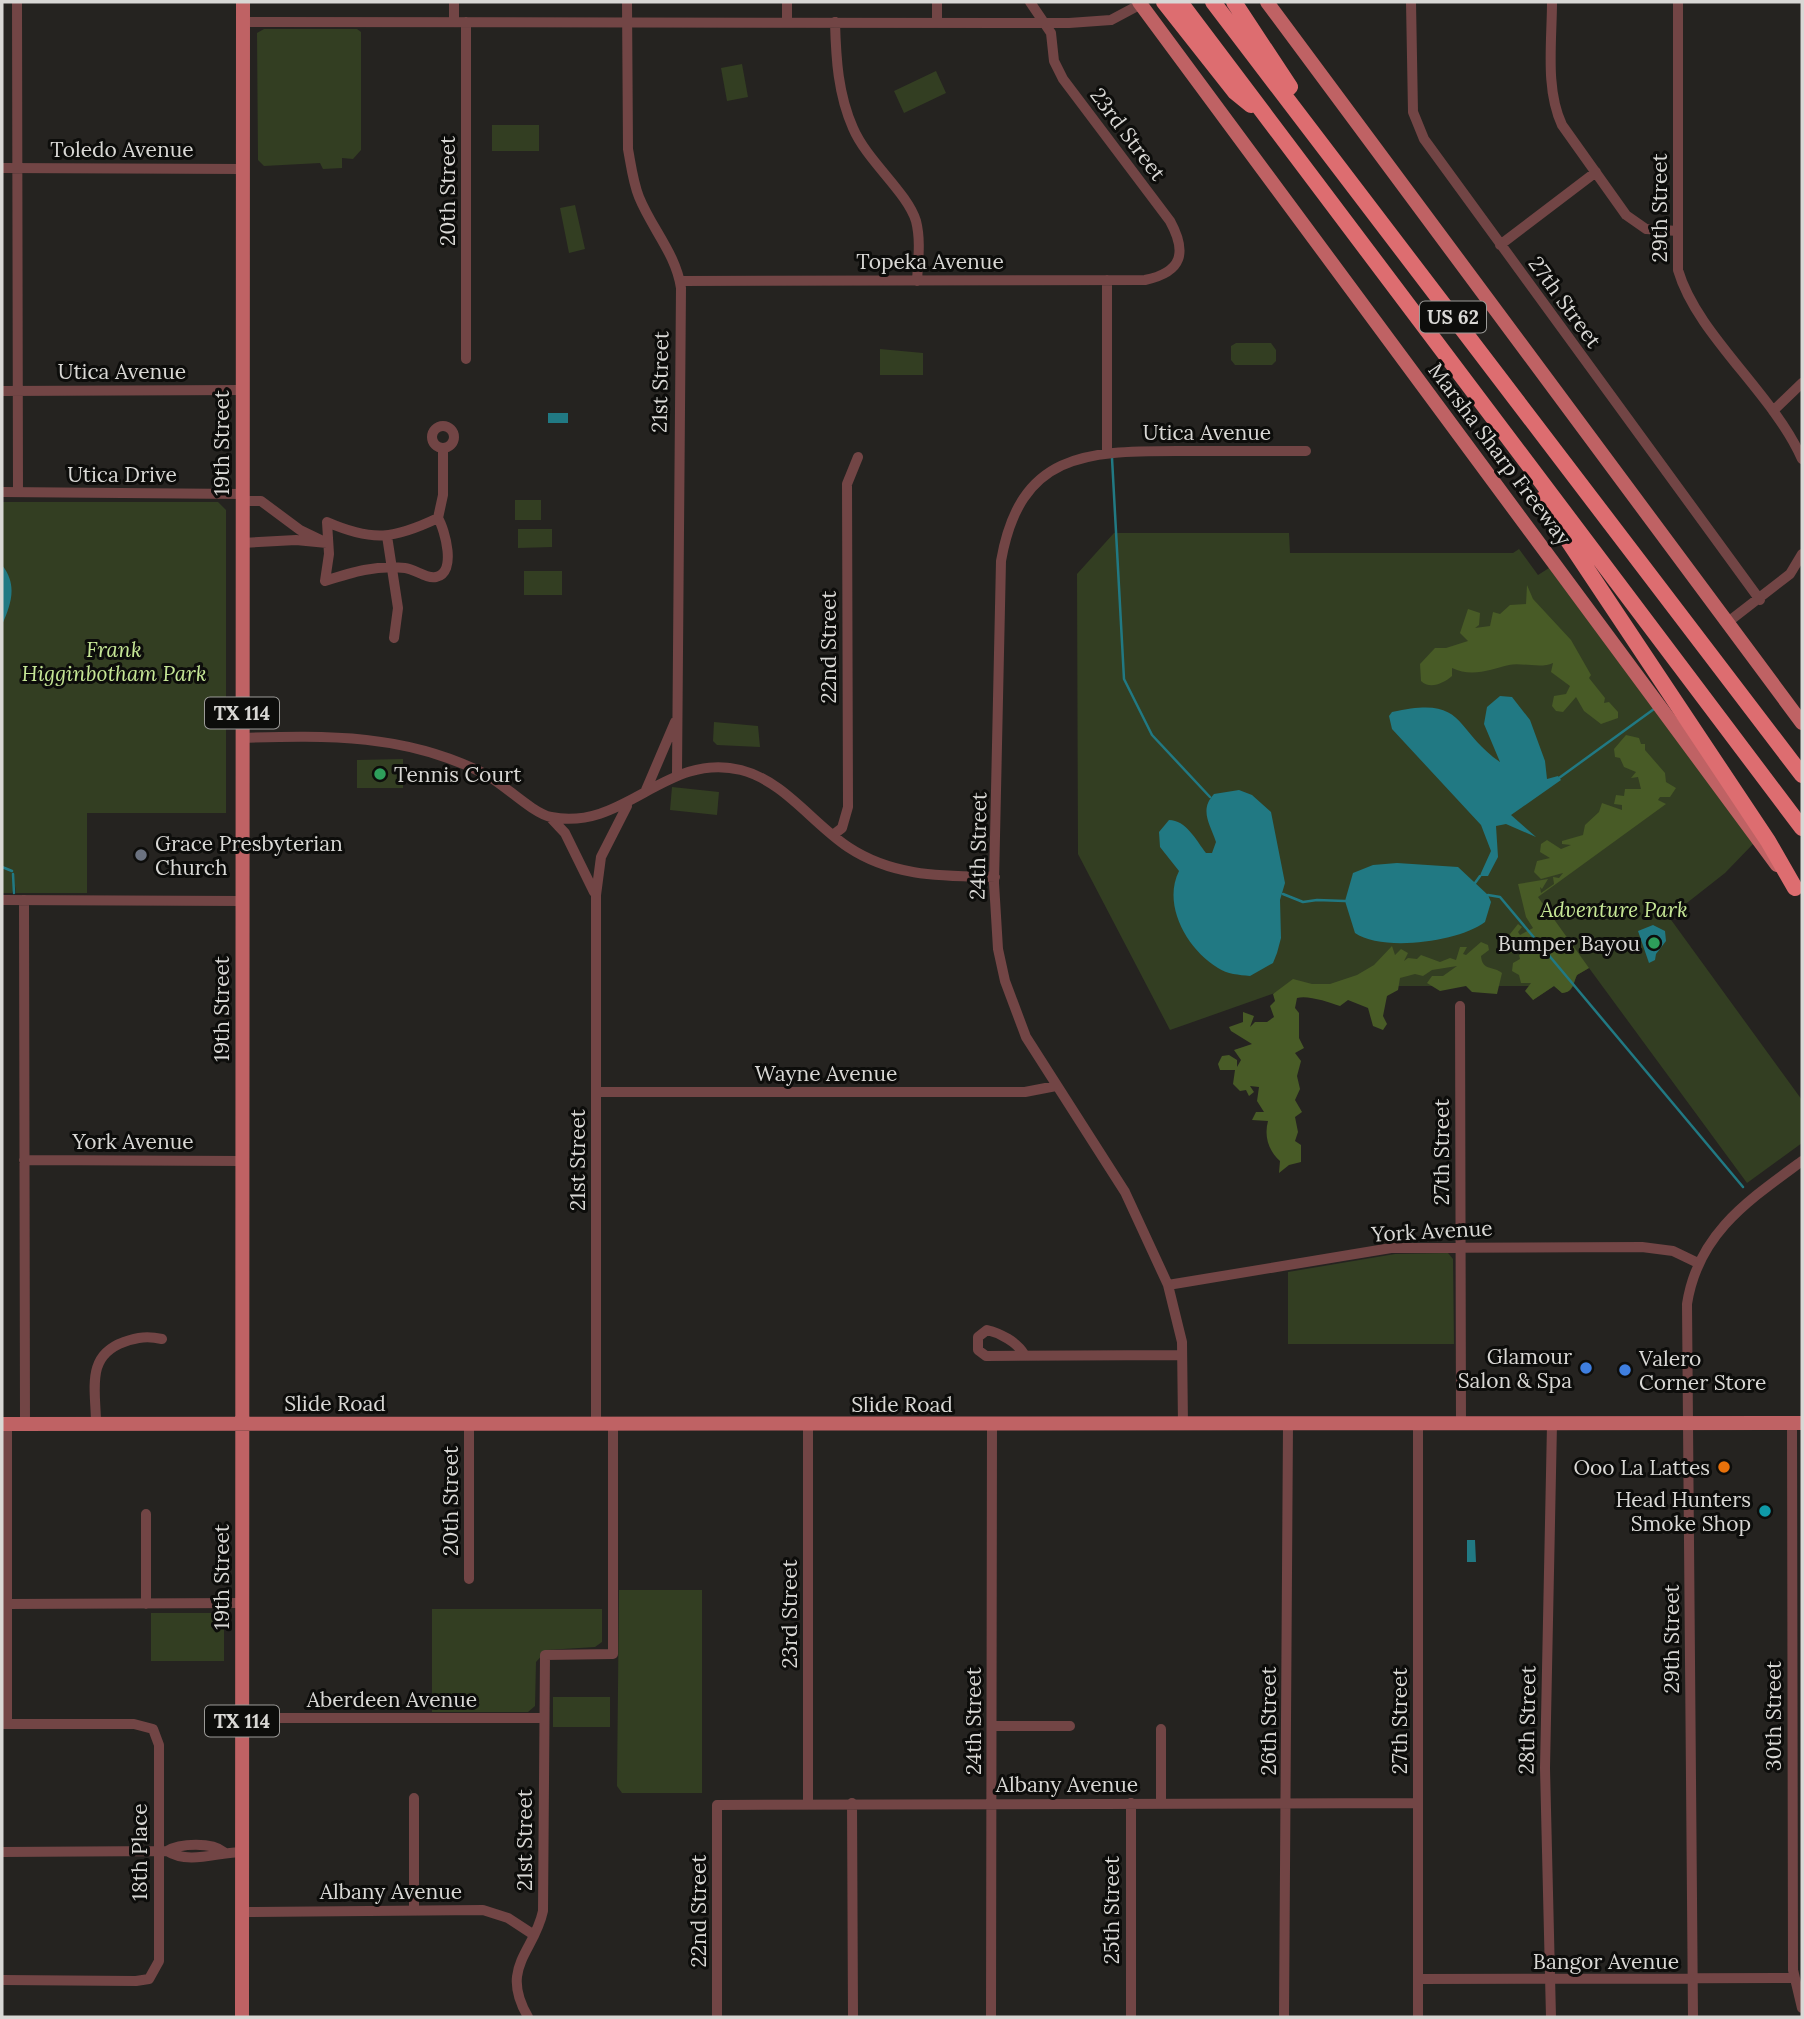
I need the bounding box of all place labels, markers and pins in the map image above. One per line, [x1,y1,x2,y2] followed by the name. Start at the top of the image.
[394,761,522,788] place label: Tennis Court
[372,766,388,782] marker: Tennis Court
[155,830,343,881] place label: Grace Presbyterian Church
[133,847,149,863] marker: Grace Presbyterian Church
[1498,930,1640,957] place label: Bumper Bayou
[1646,935,1662,951] marker: Bumper Bayou
[1458,1343,1572,1394] place label: Glamour Salon & Spa
[1638,1345,1766,1396] place label: Valero Corner Store
[1578,1360,1594,1376] marker: Glamour Salon & Spa
[1617,1362,1633,1378] marker: Valero Corner Store
[1574,1454,1710,1481] place label: Ooo La Lattes
[1716,1459,1732,1475] marker: Ooo La Lattes
[1615,1486,1751,1537] place label: Head Hunters Smoke Shop
[1757,1503,1773,1519] marker: Head Hunters Smoke Shop

